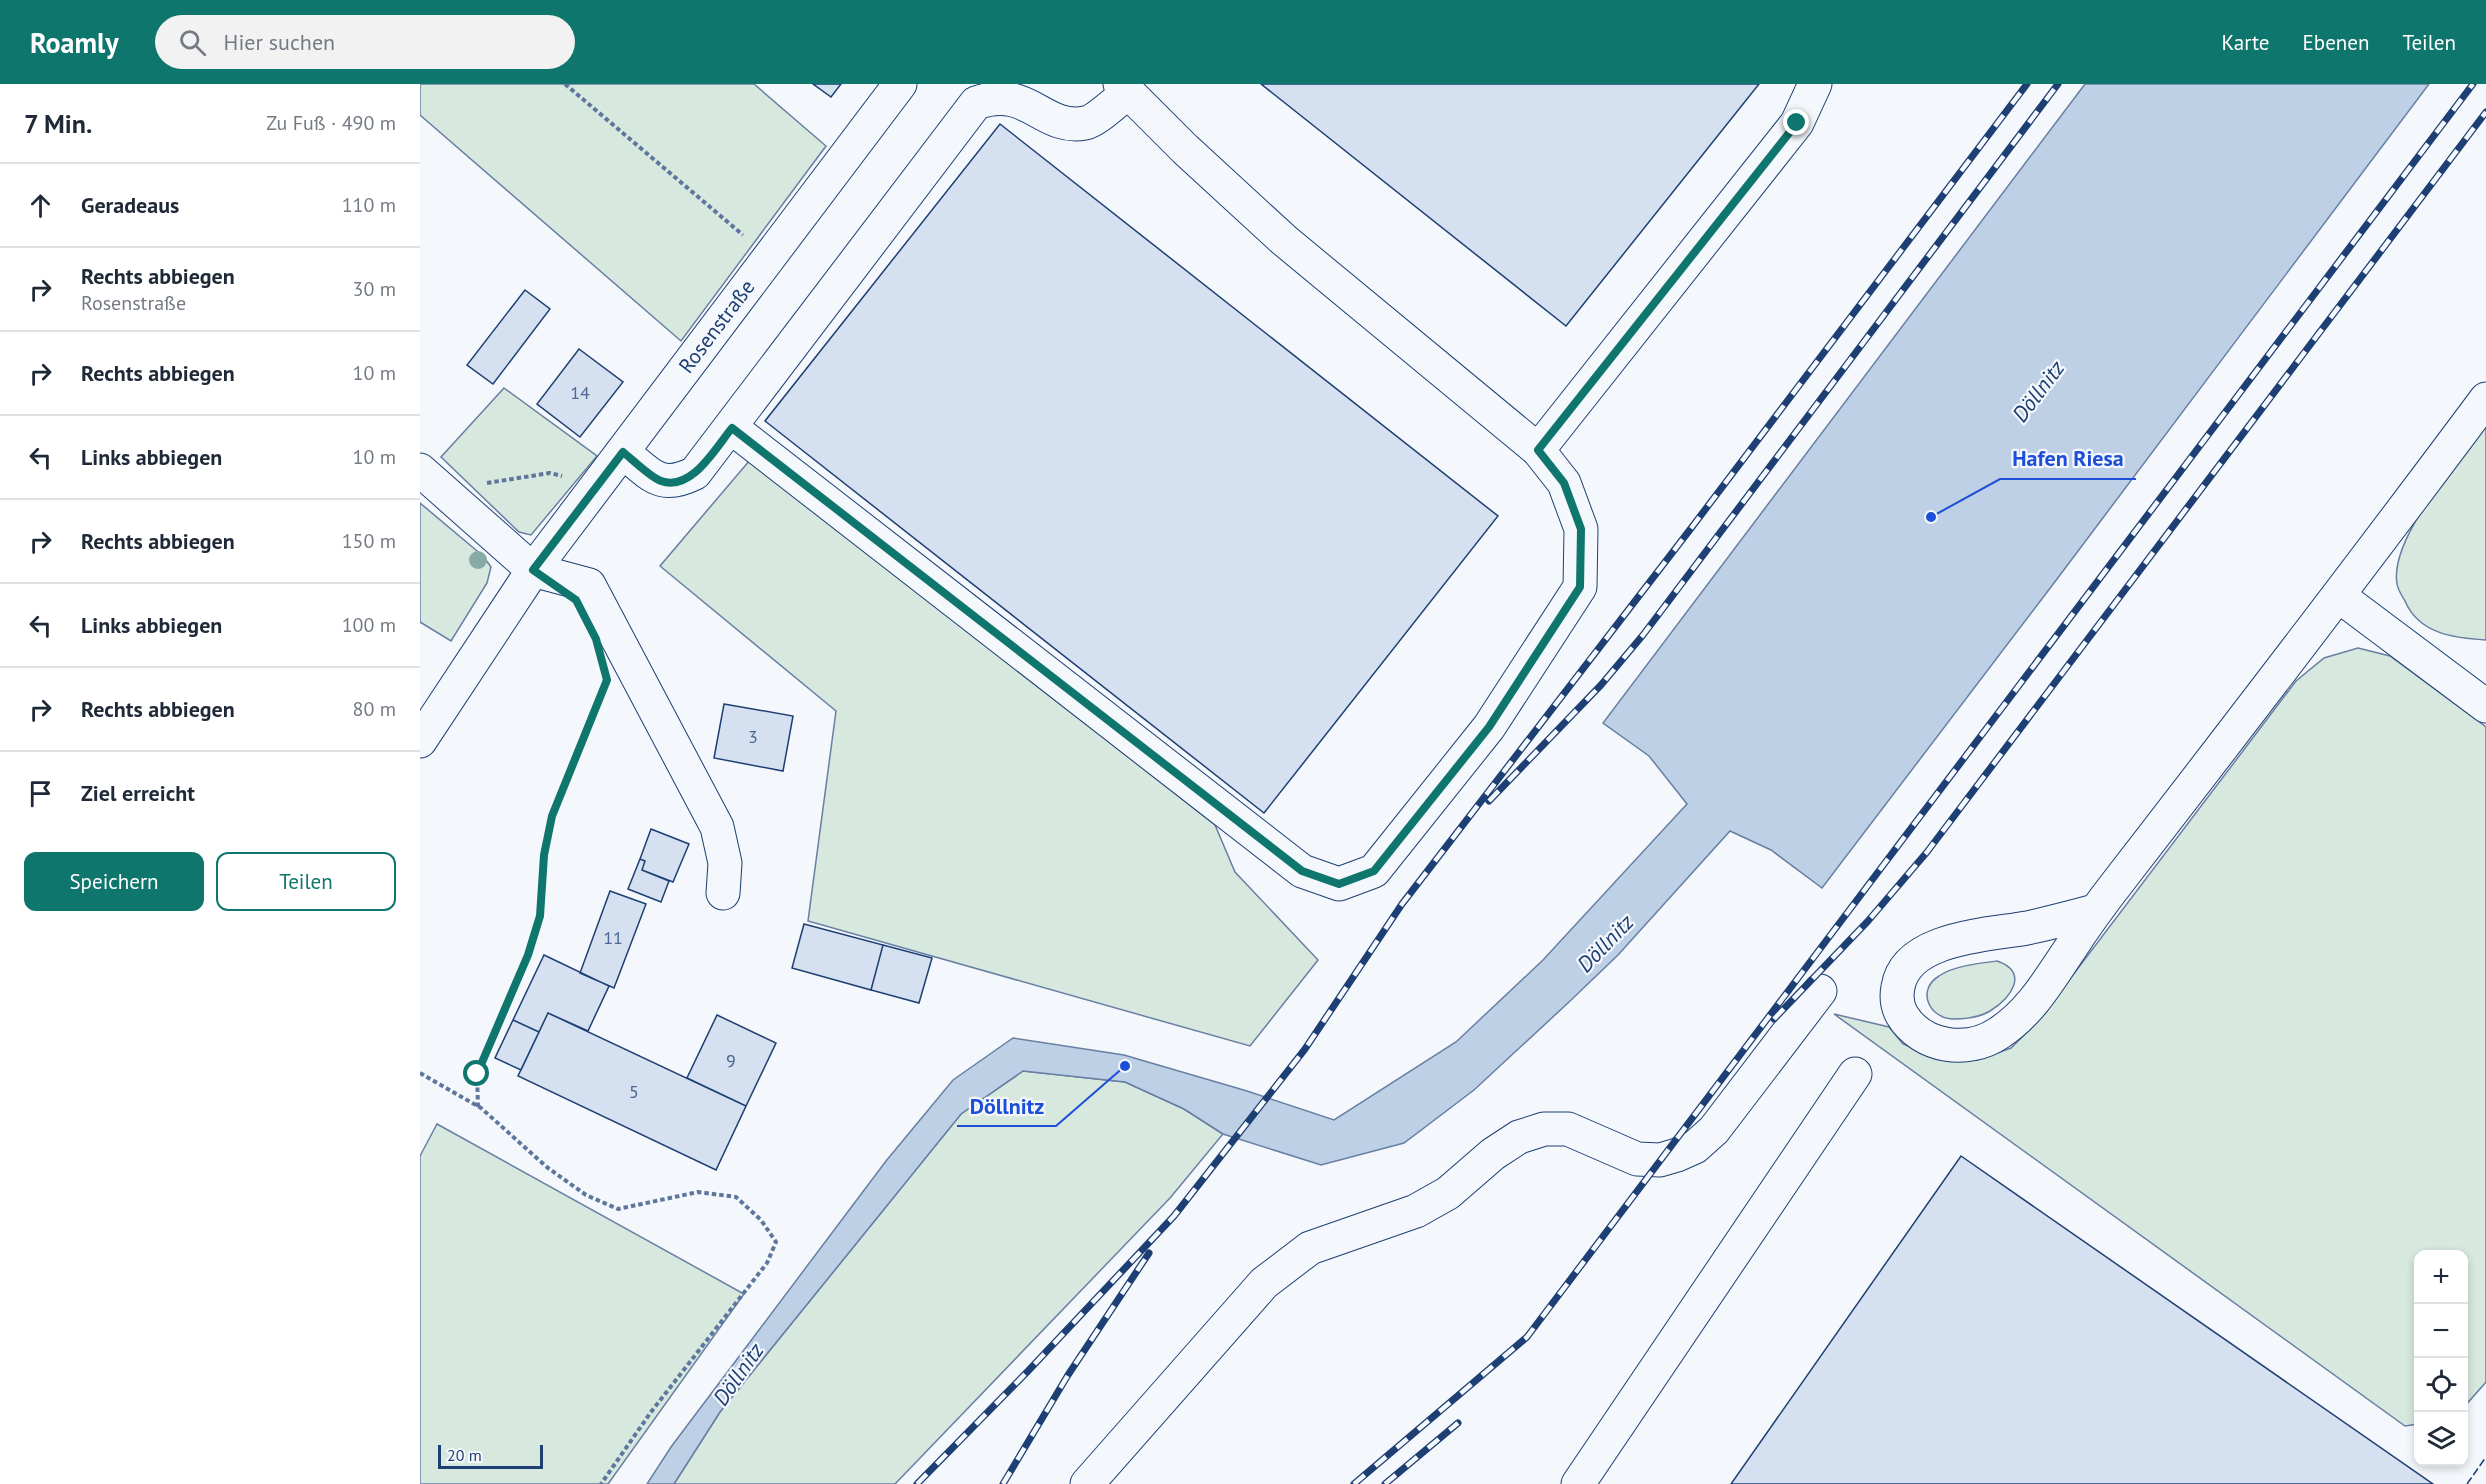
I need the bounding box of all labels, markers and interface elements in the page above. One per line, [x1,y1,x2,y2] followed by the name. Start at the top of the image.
[155,15,575,69] search box
[30,24,119,61] text: Roamly
[176,26,209,59] icon: search
[224,28,335,56] text: Hier suchen
[2222,29,2270,56] text: Karte
[2303,29,2369,56] text: Ebenen
[2402,29,2456,56] text: Teilen
[24,107,92,140] text: 7 Min.
[1783,109,1809,135] route end
[266,110,396,136] text: Zu Fuß · 490 m
[24,189,57,222] icon: ahead
[81,191,179,219] text: Geradeaus
[342,192,396,218] text: 110 m
[81,262,235,290] text: Rechts abbiegen
[24,273,57,306] icon: right
[672,274,760,378] street label: Rosenstraße
[353,276,396,302] text: 30 m
[81,290,186,316] text: Rosenstraße
[2006,354,2071,427] water label: Döllnitz
[24,357,57,390] icon: right
[81,359,235,387] text: Rechts abbiegen
[353,360,396,386] text: 10 m
[570,381,590,404] house number: 14
[2000,439,2136,479] callout: Hafen Riesa
[24,441,57,474] icon: left
[81,443,222,471] text: Links abbiegen
[353,444,396,470] text: 10 m
[2012,444,2124,472] text: Hafen Riesa
[24,525,57,558] icon: right
[81,527,235,555] text: Rechts abbiegen
[342,528,396,554] text: 150 m
[24,609,57,642] icon: left
[81,611,222,639] text: Links abbiegen
[342,612,396,638] text: 100 m
[24,693,57,726] icon: right
[81,695,235,723] text: Rechts abbiegen
[353,696,396,722] text: 80 m
[748,725,758,748] house number: 3
[24,777,57,810] icon: arrive
[81,779,195,807] text: Ziel erreicht
[24,852,204,911] button: Speichern
[216,852,396,911] button: Teilen
[1571,908,1640,978] water label: Döllnitz
[603,926,623,949] house number: 11
[726,1049,736,1072] house number: 9
[463,1060,489,1086] route start
[629,1080,639,1103] house number: 5
[957,1086,1056,1126] callout: Döllnitz
[970,1092,1044,1120] text: Döllnitz
[2414,1250,2468,1466] map controls
[2414,1250,2468,1304] button: +
[2414,1304,2468,1358] button: −
[706,1337,770,1411] water label: Döllnitz
[2414,1358,2468,1412] button: locate
[2414,1412,2468,1466] button: layers
[438,1442,543,1470] scale bar
[447,1445,482,1465] text: 20 m

